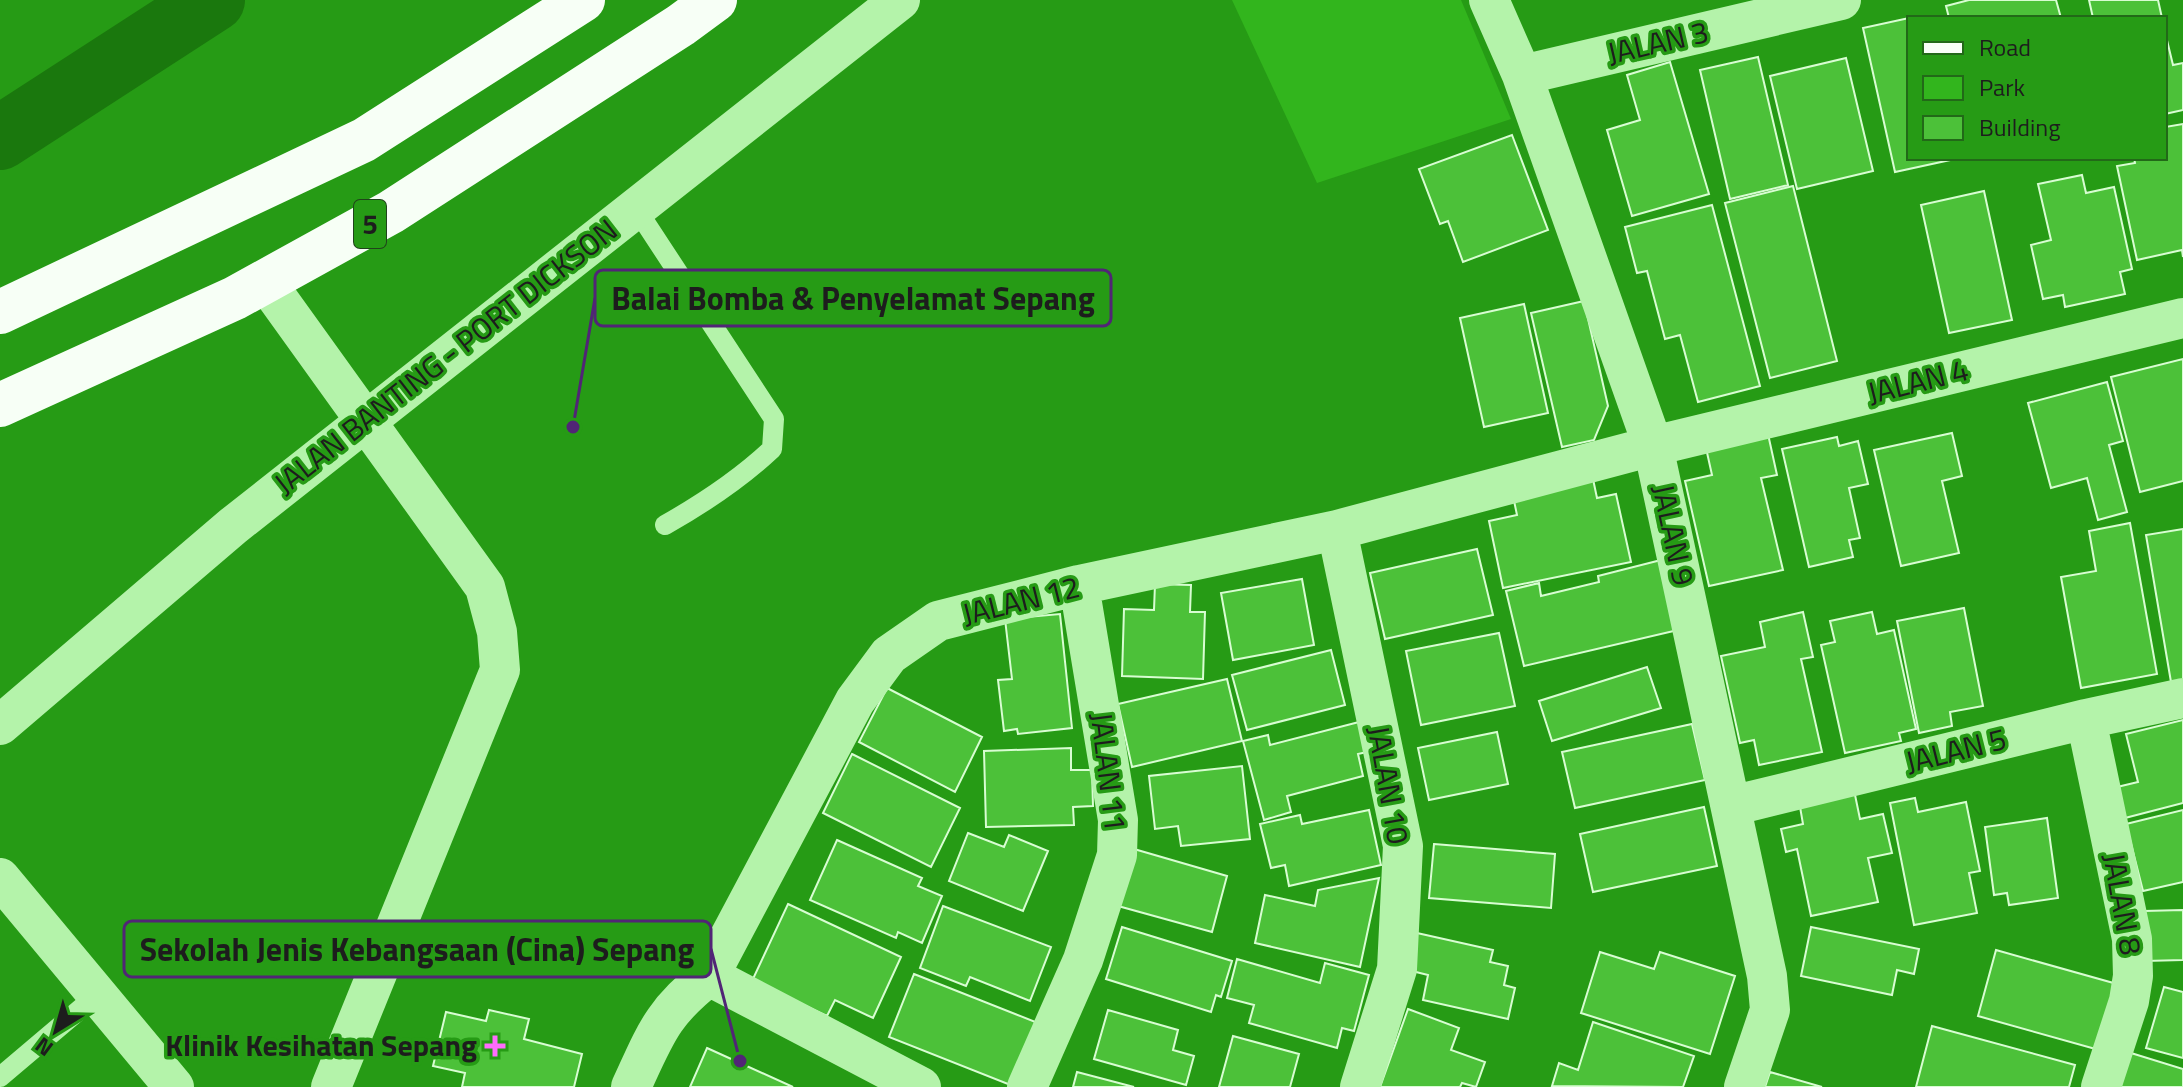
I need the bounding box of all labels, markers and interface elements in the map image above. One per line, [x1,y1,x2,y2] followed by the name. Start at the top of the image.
[1603,8,1713,76] street label: JALAN 3
[1907,16,2167,160] legend
[1979,29,2031,65] text: Road
[1979,69,2025,105] text: Park
[1979,109,2061,145] text: Building
[354,200,386,248] road number: 5
[264,207,627,505] street label: JALAN BANTING - PORT DICKSON
[595,270,1111,326] callout: Balai Bomba & Penyelamat Sepang
[611,274,1095,322] text: Balai Bomba & Penyelamat Sepang
[1862,346,1973,416] street label: JALAN 4
[1641,480,1707,590] street label: JALAN 9
[957,563,1084,637] street label: JALAN 12
[1079,710,1139,834] street label: JALAN 11
[1900,715,2011,785] street label: JALAN 5
[1356,722,1422,848] street label: JALAN 10
[2091,849,2155,958] street label: JALAN 8
[124,921,711,977] callout: Sekolah Jenis Kebangsaan (Cina) Sepang
[140,925,694,973] text: Sekolah Jenis Kebangsaan (Cina) Sepang
[16,991,96,1071] north arrow
[165,1022,477,1068] place label: Klinik Kesihatan Sepang
[28,1029,60,1065] text: N
[484,1035,506,1057] marker: Klinik Kesihatan Sepang

